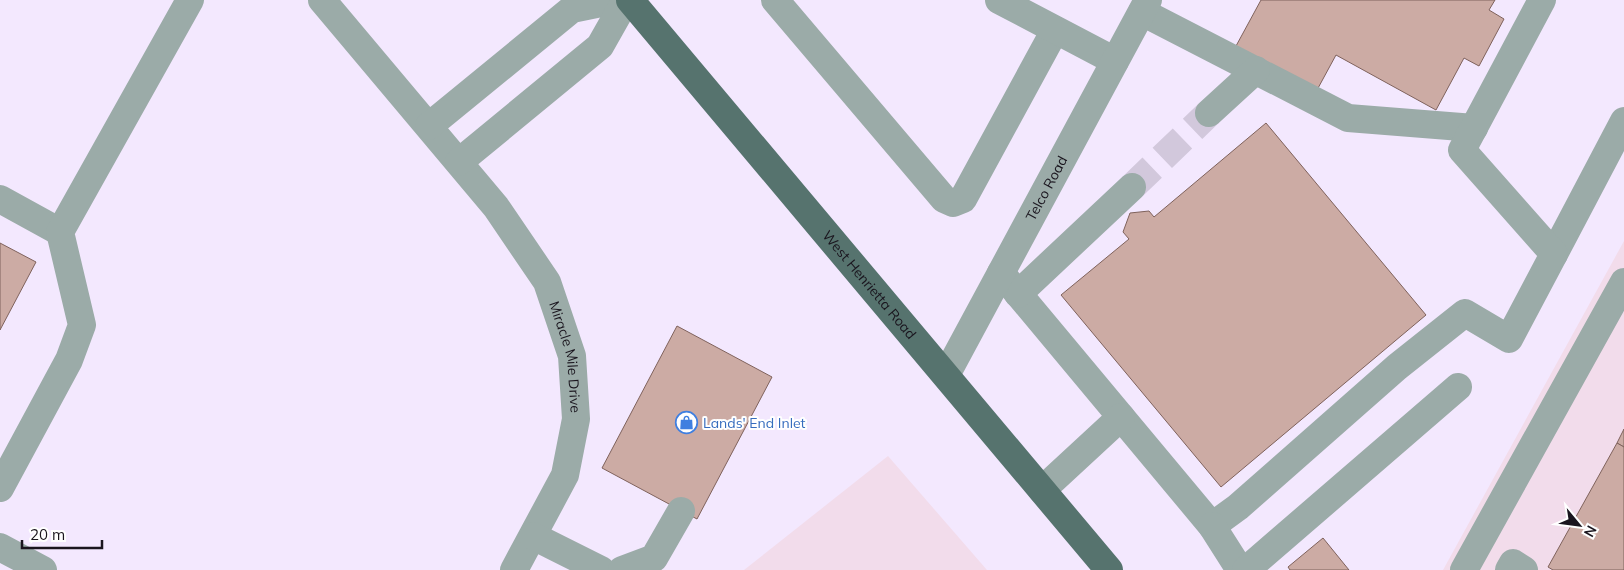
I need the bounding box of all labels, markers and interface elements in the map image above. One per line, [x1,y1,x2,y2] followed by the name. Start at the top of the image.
[1022,153,1071,224] street label: Telco Road
[819,227,920,343] street label: West Henrietta Road
[545,299,585,413] street label: Miracle Mile Drive
[675,411,699,435] shop icon: Lands' End Inlet
[703,414,806,432] place label: Lands' End Inlet
[1554,500,1604,550] north arrow
[22,518,102,550] scale bar
[1580,522,1601,540] text: N
[30,525,65,544] text: 20 m

